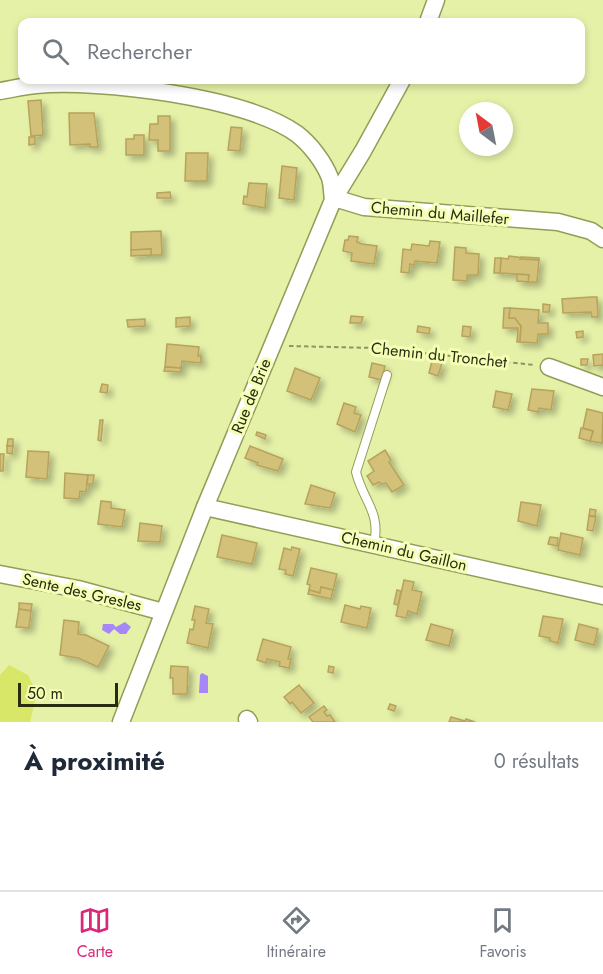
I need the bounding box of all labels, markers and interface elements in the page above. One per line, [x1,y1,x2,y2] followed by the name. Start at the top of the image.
[18,18,585,84] search box
[39,35,72,68] icon: search
[87,35,192,67] text: Rechercher
[459,102,513,156] north arrow
[370,196,510,231] street label: Chemin du Maillefer
[370,336,508,374] street label: Chemin du Tronchet
[225,355,277,437] street label: Rue de Brie
[339,525,469,577] street label: Chemin du Gaillon
[20,567,144,617] street label: Sente des Gresles
[18,680,118,708] scale bar
[27,682,63,705] text: 50 m
[24,742,165,780] text: À proximité
[494,747,579,776] text: 0 résultats
[77,904,113,963] tab: Carte
[267,904,326,963] tab: Itinéraire
[479,904,526,963] tab: Favoris

